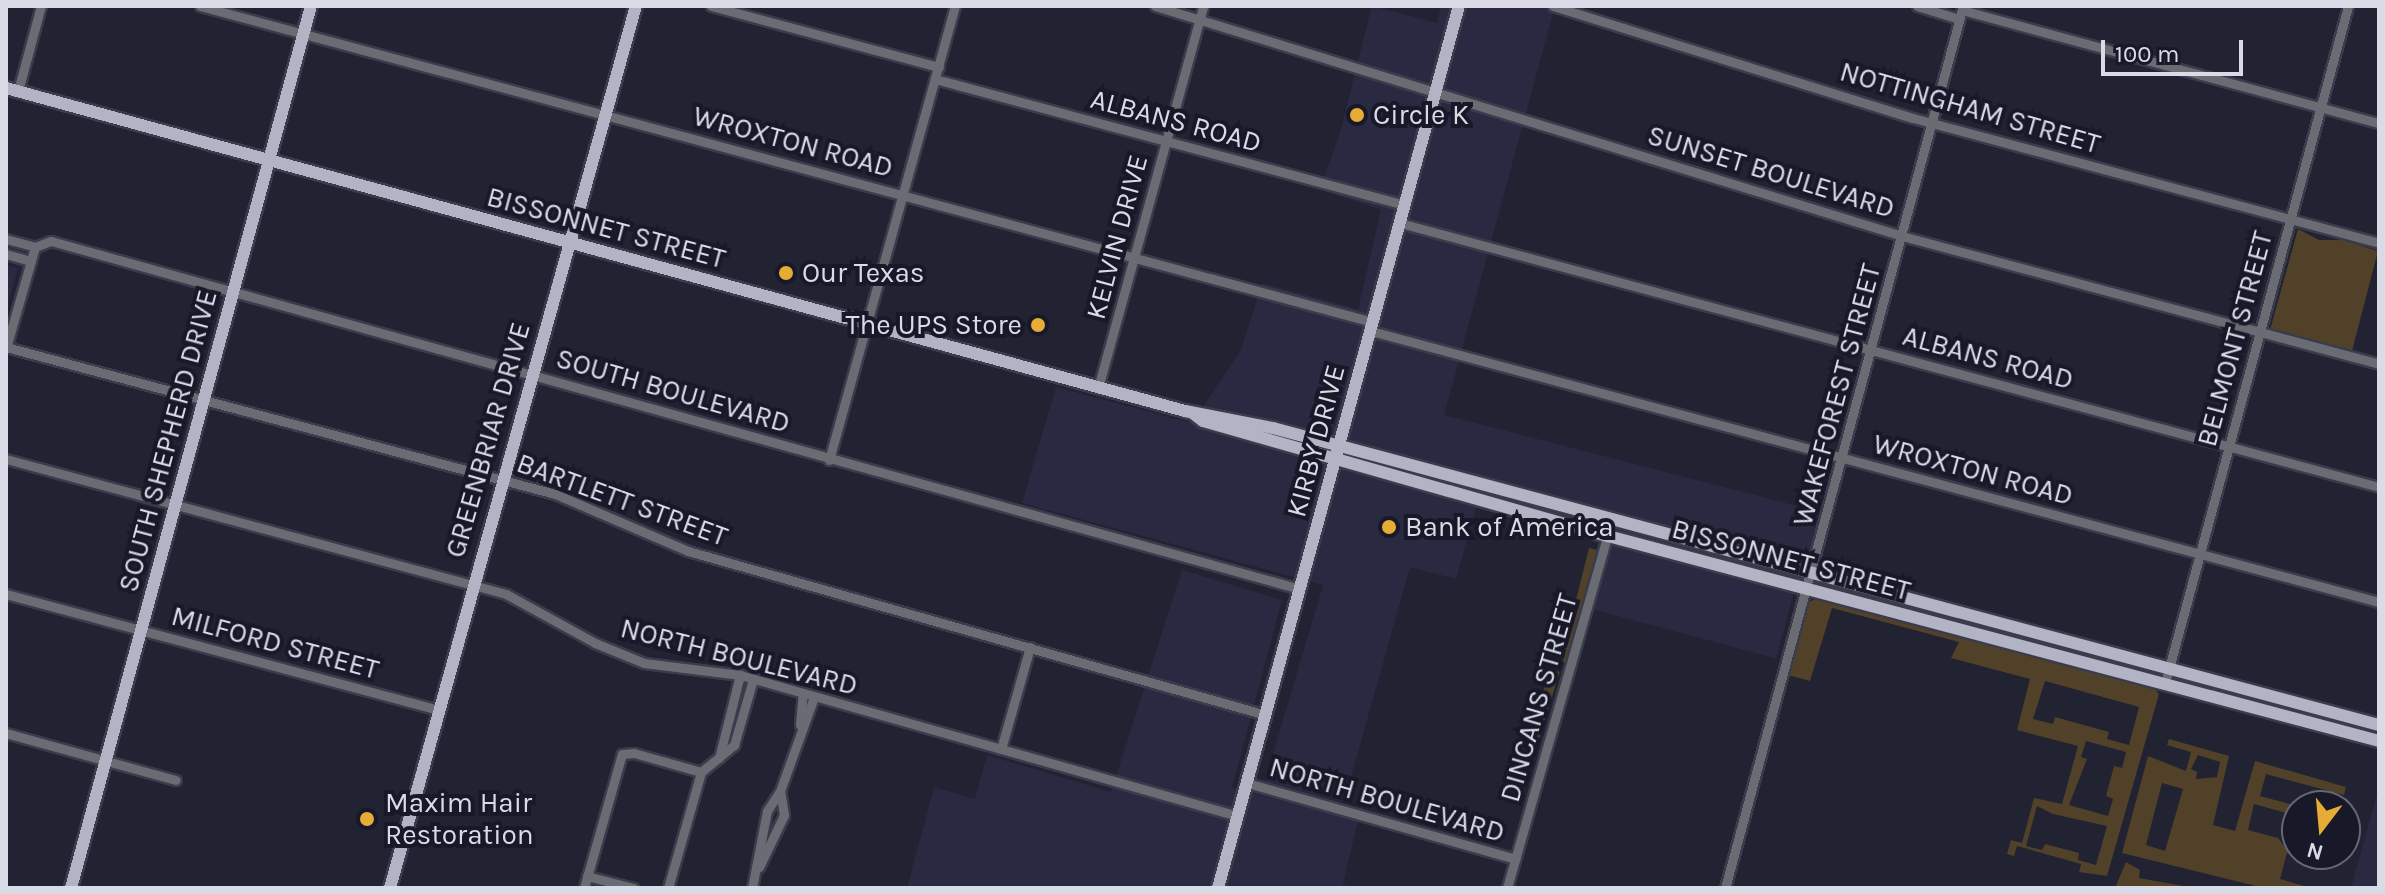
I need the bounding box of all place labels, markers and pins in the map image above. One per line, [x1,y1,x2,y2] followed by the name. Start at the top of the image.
[1373,98,1469,132] place label: Circle K
[1348,106,1366,124] marker: Circle K
[802,256,925,290] place label: Our Texas
[777,264,795,282] marker: Our Texas
[845,308,1022,342] place label: The UPS Store
[1029,316,1047,334] marker: The UPS Store
[1405,510,1614,544] place label: Bank of America
[1380,518,1398,536] marker: Bank of America
[385,786,534,852] place label: Maxim Hair Restoration
[356,808,378,830] marker: Maxim Hair Restoration

